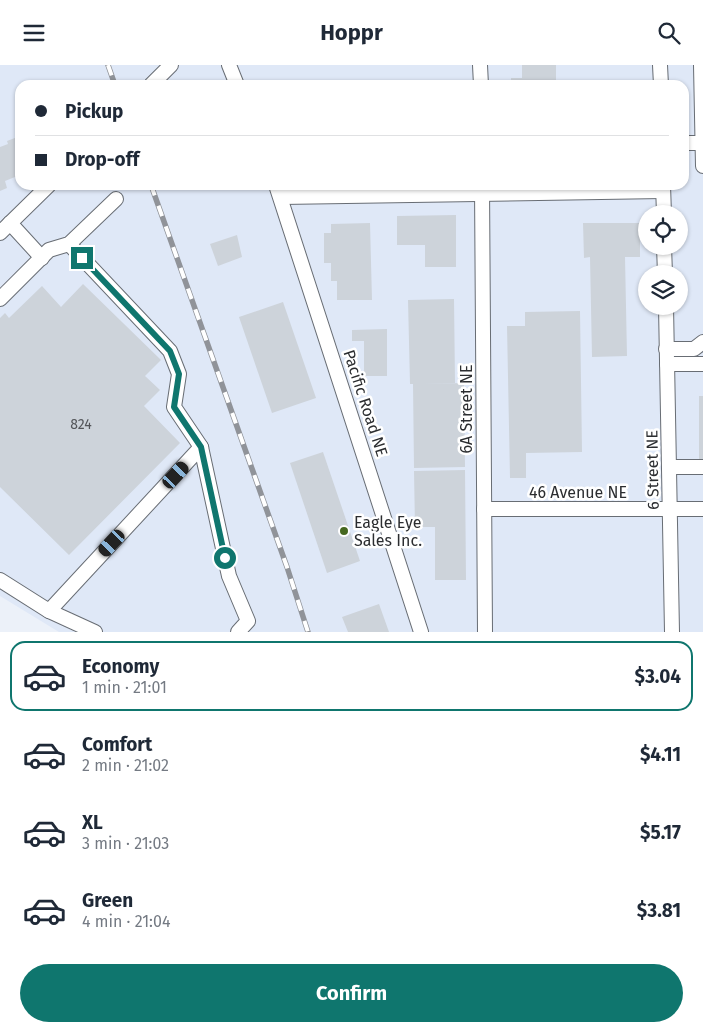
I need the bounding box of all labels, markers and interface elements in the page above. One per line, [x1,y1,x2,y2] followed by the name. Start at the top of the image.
[20,19,48,47] icon: menu
[320,19,383,46] text: Hoppr
[655,19,683,47] icon: search
[65,100,123,123] text: Pickup
[65,148,139,171] text: Drop-off
[638,205,688,315] map controls
[638,205,688,255] button: locate
[71,247,93,269] route end
[638,265,688,315] button: layers
[339,347,392,459] street label: Pacific Road NE
[457,364,476,454] street label: 6A Street NE
[70,416,92,433] house number: 824
[642,430,663,510] street label: 6 Street NE
[160,459,191,491] car
[529,483,627,502] street label: 46 Avenue NE
[354,513,422,550] place label: Eagle Eye Sales Inc.
[338,525,350,537] marker: Eagle Eye Sales Inc.
[96,527,127,559] car
[214,547,236,569] route start
[22,654,67,699] icon: car
[82,655,159,678] text: Economy
[635,665,681,688] text: $3.04
[82,678,167,697] text: 1 min · 21:01
[22,732,67,777] icon: car
[82,733,152,756] text: Comfort
[640,743,681,766] text: $4.11
[82,756,169,775] text: 2 min · 21:02
[22,810,67,855] icon: car
[82,811,103,834] text: XL
[640,821,681,844] text: $5.17
[82,834,169,853] text: 3 min · 21:03
[22,888,67,933] icon: car
[82,889,133,912] text: Green
[637,899,681,922] text: $3.81
[82,912,170,931] text: 4 min · 21:04
[20,964,683,1022] button: Confirm

